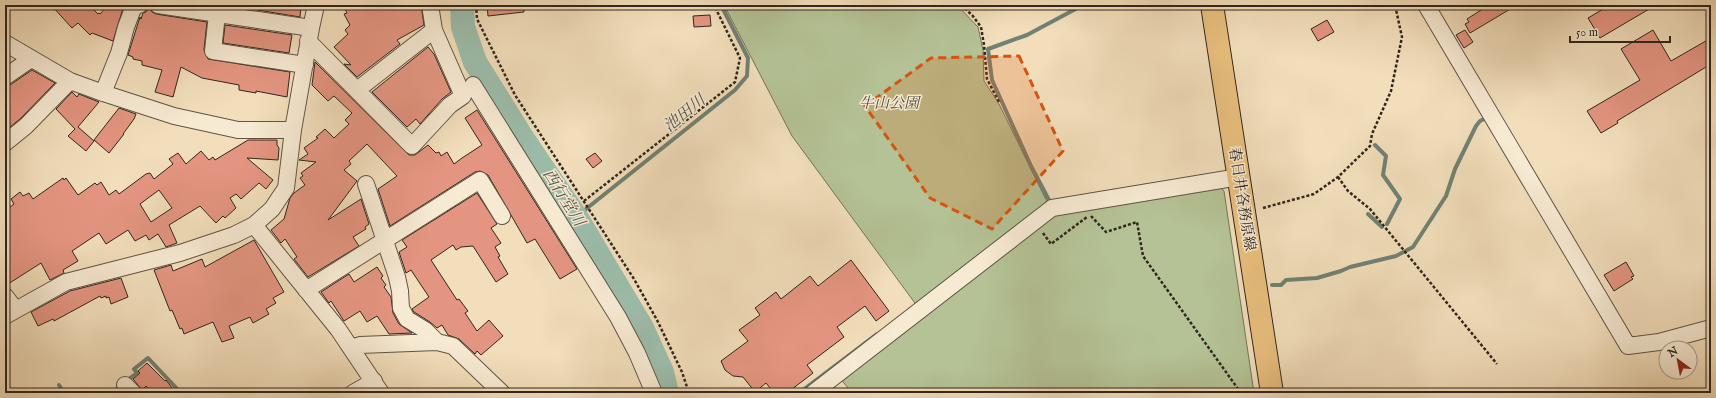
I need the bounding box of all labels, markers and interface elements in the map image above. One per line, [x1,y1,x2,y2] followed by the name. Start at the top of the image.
[1570,18,1670,44] scale bar
[1576,25,1598,40] text: 50 m
[660,90,711,137] water label: 池田川
[859,94,922,113] park label: 牛山公園
[1224,146,1260,252] street label: 春日井各務原線
[538,166,589,232] water label: 西行堂川
[1658,340,1698,380] north arrow
[1665,344,1681,361] text: N

